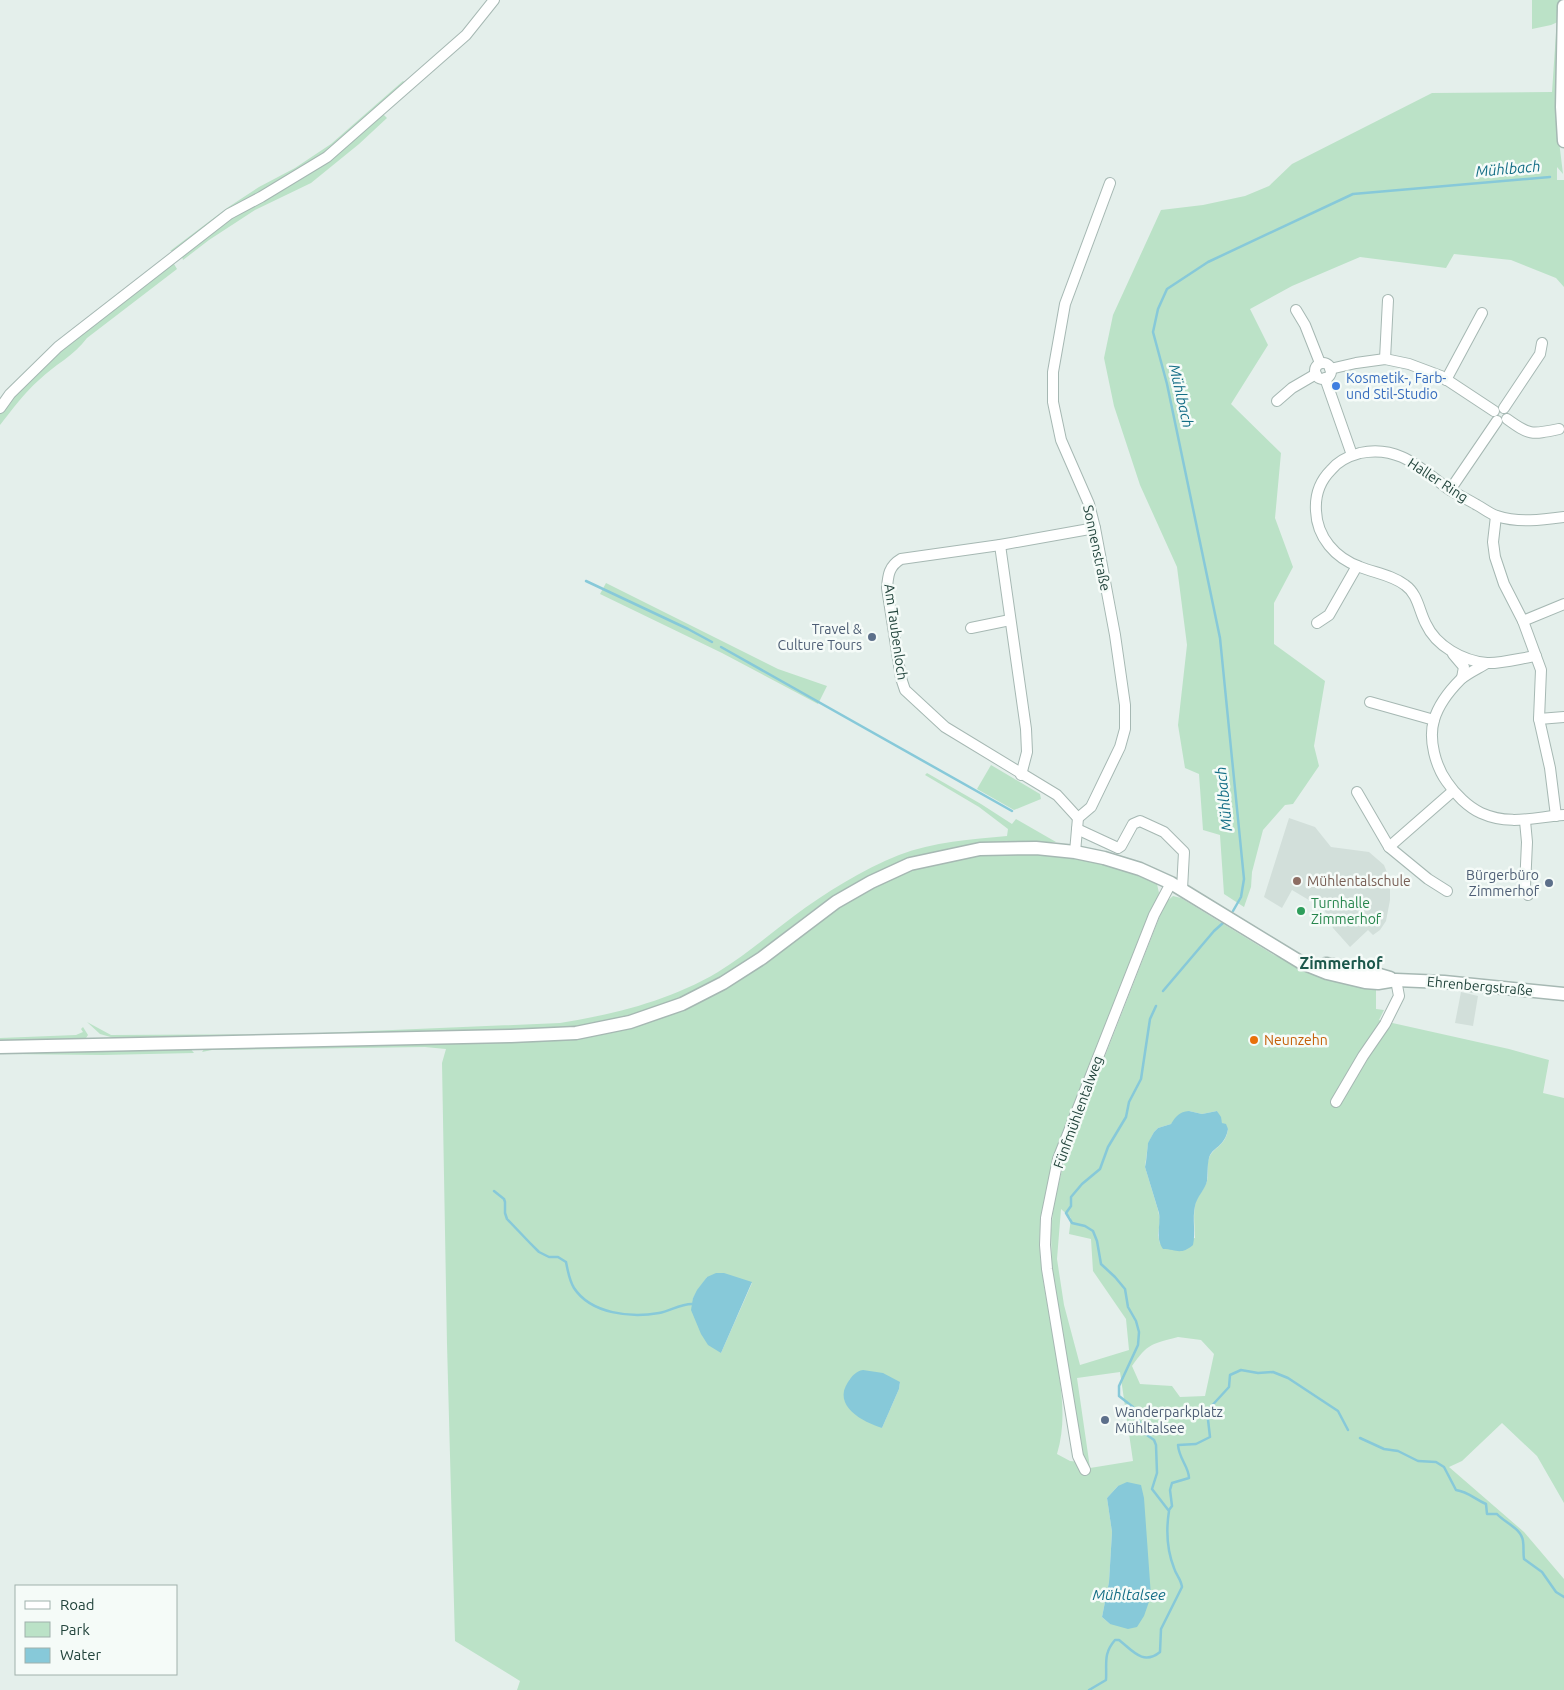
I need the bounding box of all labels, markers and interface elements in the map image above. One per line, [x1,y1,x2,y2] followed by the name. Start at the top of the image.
[1475,157,1541,180] water label: Mühlbach
[1166,362,1197,429] water label: Mühlbach
[1346,370,1446,402] place label: Kosmetik-, Farb- und Stil-Studio
[1330,380,1342,392] marker: Kosmetik-, Farb- und Stil-Studio
[1405,455,1471,505] street label: Haller Ring
[1080,504,1114,592] street label: Sonnenstraße
[881,583,911,681] street label: Am Taubenloch
[777,621,863,653] place label: Travel & Culture Tours
[866,631,878,643] marker: Travel & Culture Tours
[1212,766,1235,832] water label: Mühlbach
[1466,867,1540,899] place label: Bürgerbüro Zimmerhof
[1307,873,1411,889] place label: Mühlentalschule
[1291,875,1303,887] marker: Mühlentalschule
[1543,877,1555,889] marker: Bürgerbüro Zimmerhof
[1311,895,1382,927] place label: Turnhalle Zimmerhof
[1295,905,1307,917] marker: Turnhalle Zimmerhof
[1299,954,1383,972] district label: Zimmerhof
[1426,973,1534,999] street label: Ehrenbergstraße
[1264,1032,1328,1048] place label: Neunzehn
[1248,1034,1260,1046] marker: Neunzehn
[1050,1053,1106,1171] street label: Fünfmühlentalweg
[1115,1404,1223,1436] place label: Wanderparkplatz Mühltalsee
[1099,1414,1111,1426] marker: Wanderparkplatz Mühltalsee
[15,1585,178,1675] legend
[1093,1586,1166,1603] water label: Mühltalsee
[60,1596,95,1613] text: Road
[60,1621,90,1638] text: Park
[60,1646,101,1663] text: Water

